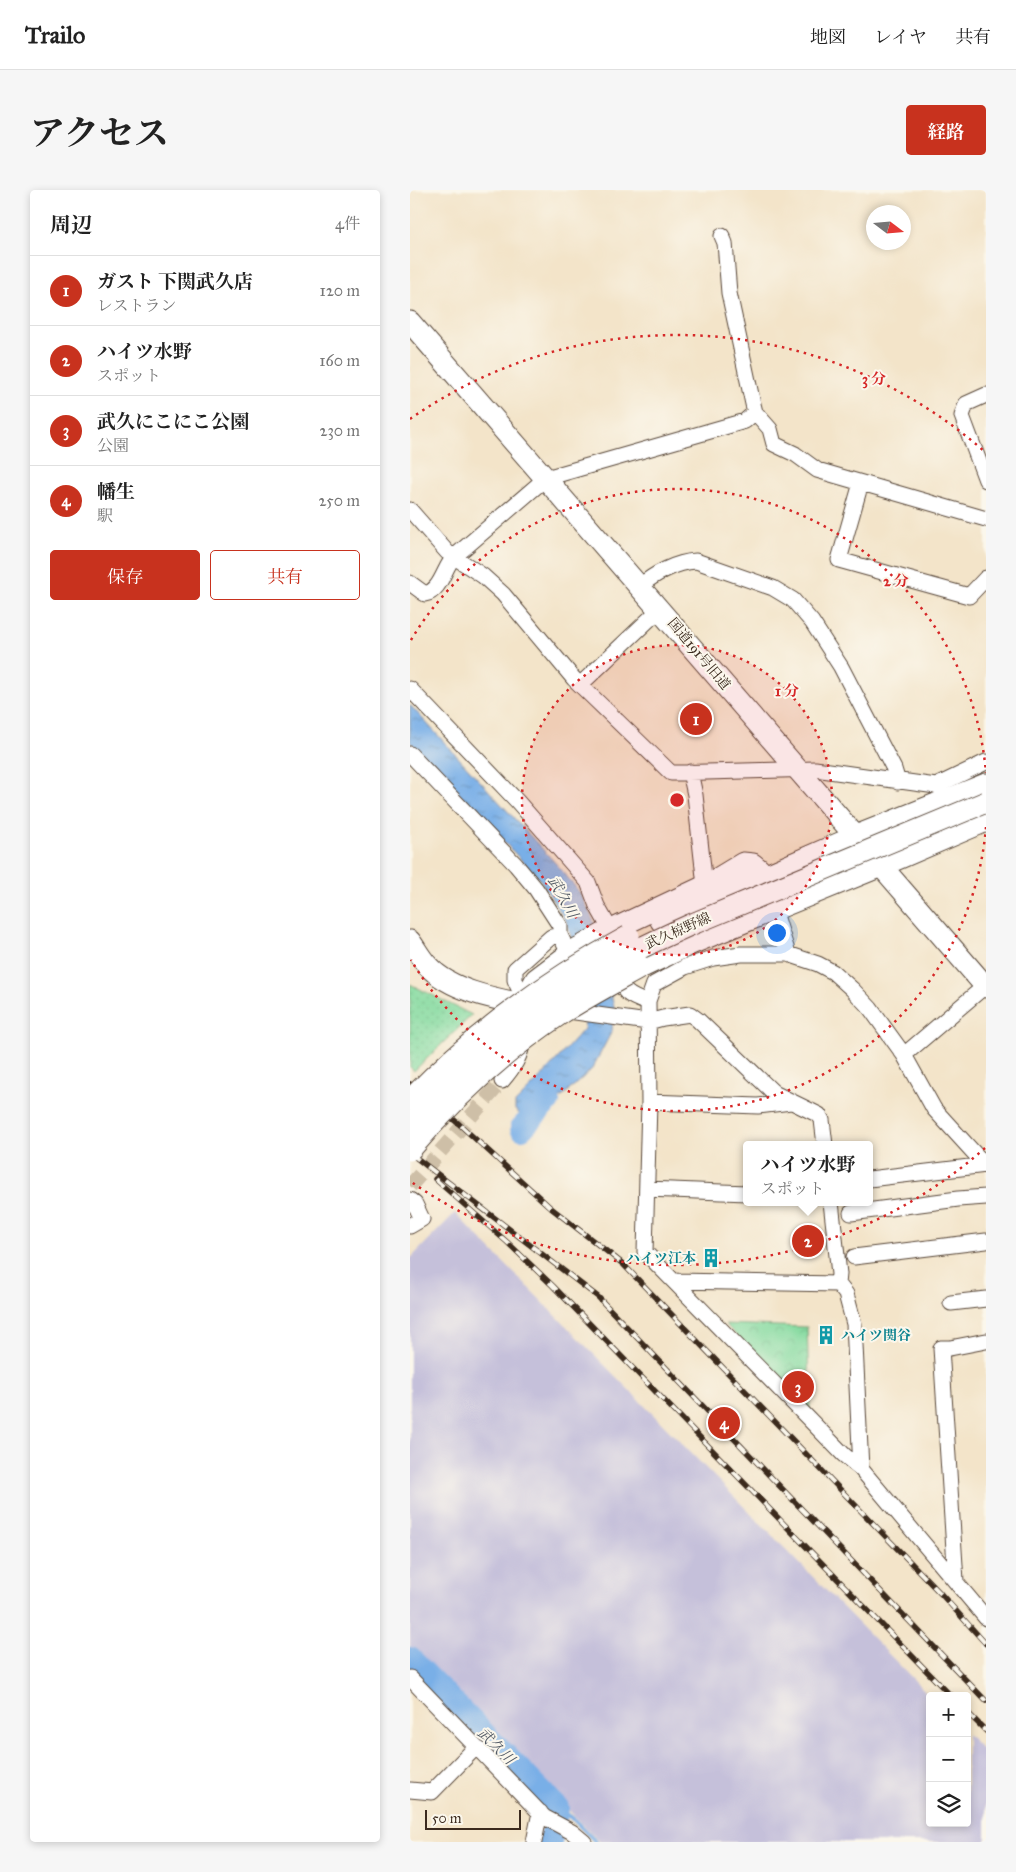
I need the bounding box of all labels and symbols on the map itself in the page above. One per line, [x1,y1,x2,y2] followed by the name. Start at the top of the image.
[866,205,911,250] north arrow
[862,370,886,389] text: 3 分
[883,572,909,590] text: 2 分
[664,615,734,693] street label: 国道191号旧道
[775,682,799,700] text: 1 分
[680,700,712,738] pin: 1
[668,791,686,809] centre of rings
[544,873,583,923] water label: 武久川
[643,909,713,953] street label: 武久椋野線
[764,920,790,946] your location
[792,1222,824,1260] pin: 2
[700,1247,722,1269] building icon: ハイツ江本
[626,1250,696,1267] place label: ハイツ江本
[815,1324,837,1346] building icon: ハイツ関谷
[841,1327,911,1344] place label: ハイツ関谷
[782,1368,814,1406] pin: 3
[708,1404,740,1442] pin: 4
[474,1724,520,1770] water label: 武久川
[425,1807,521,1830] scale bar

